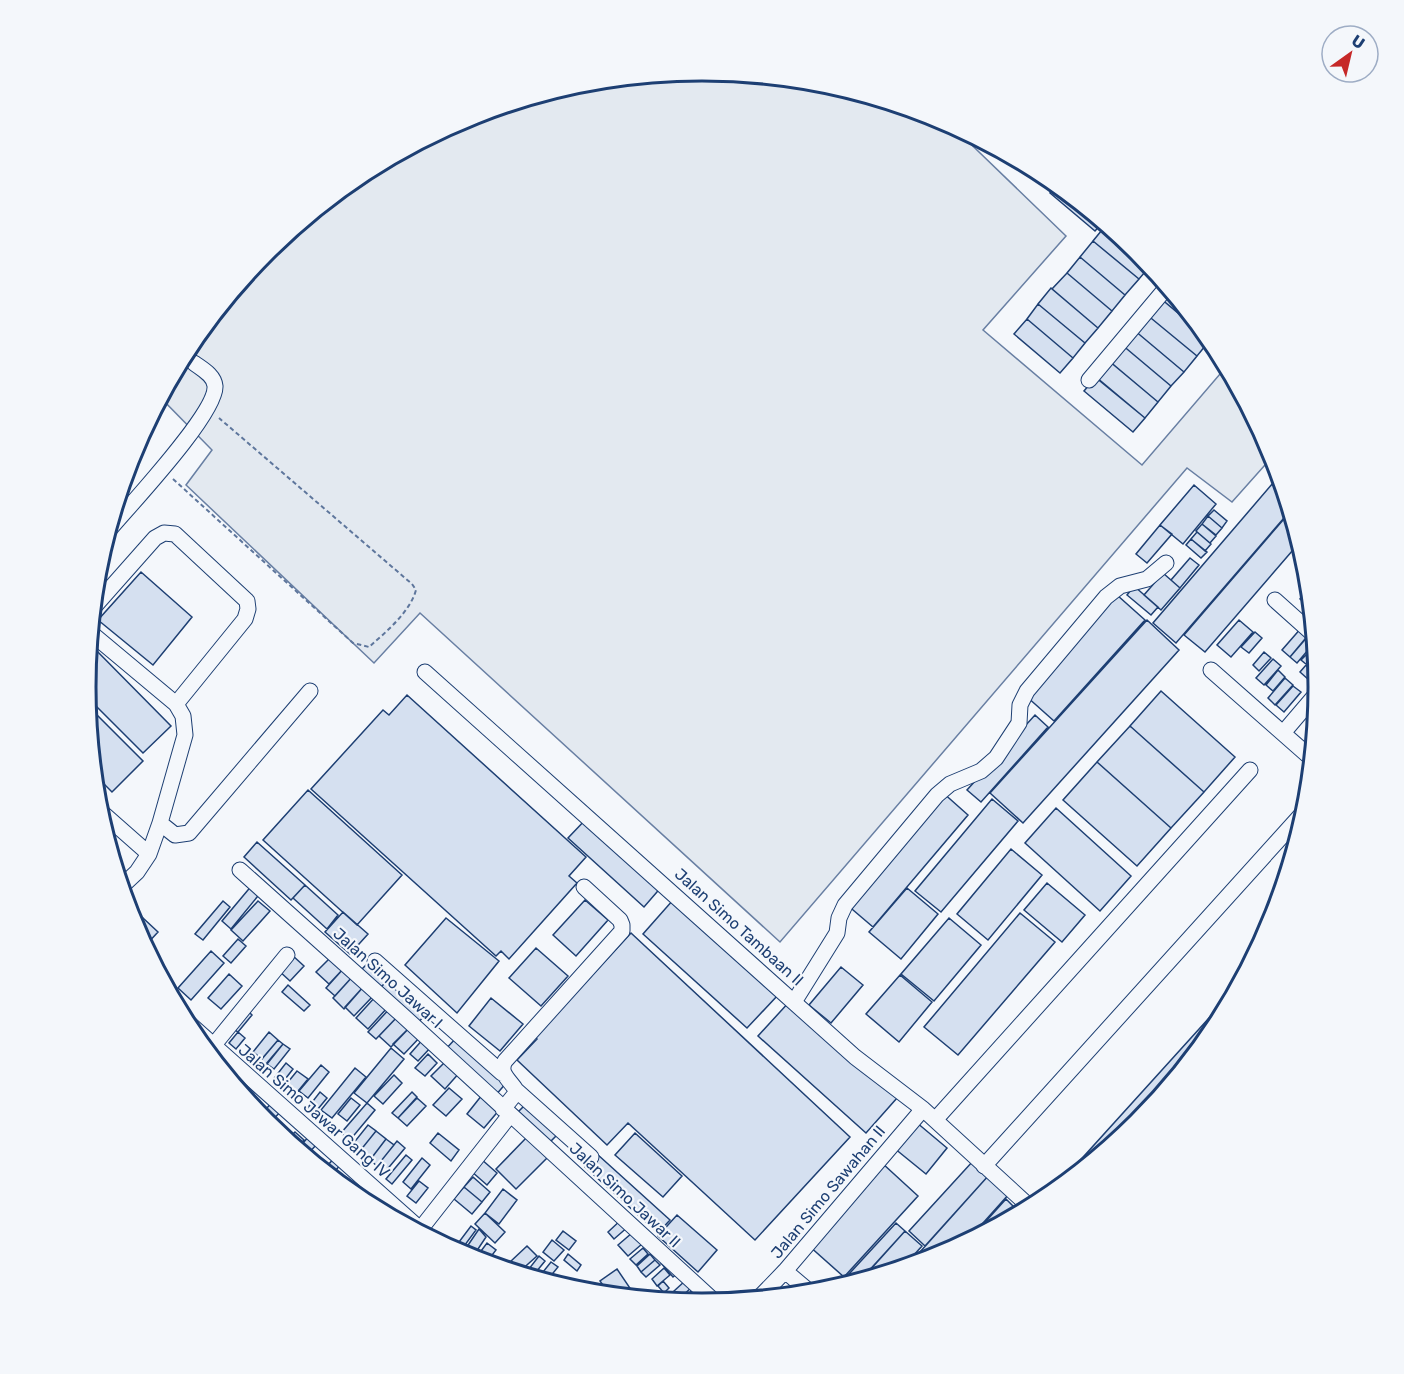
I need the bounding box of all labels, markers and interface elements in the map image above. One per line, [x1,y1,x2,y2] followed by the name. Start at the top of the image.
[1320,24,1380,84] north arrow
[1348,31,1368,53] text: U
[671,864,807,990] street label: Jalan Simo Tambaan II
[329,924,447,1032] street label: Jalan Simo Jawar I
[235,1040,393,1182] street label: Jalan Simo Jawar Gang IV
[767,1122,889,1262] street label: Jalan Simo Sawahan II
[565,1139,685,1251] street label: Jalan Simo Jawar II

